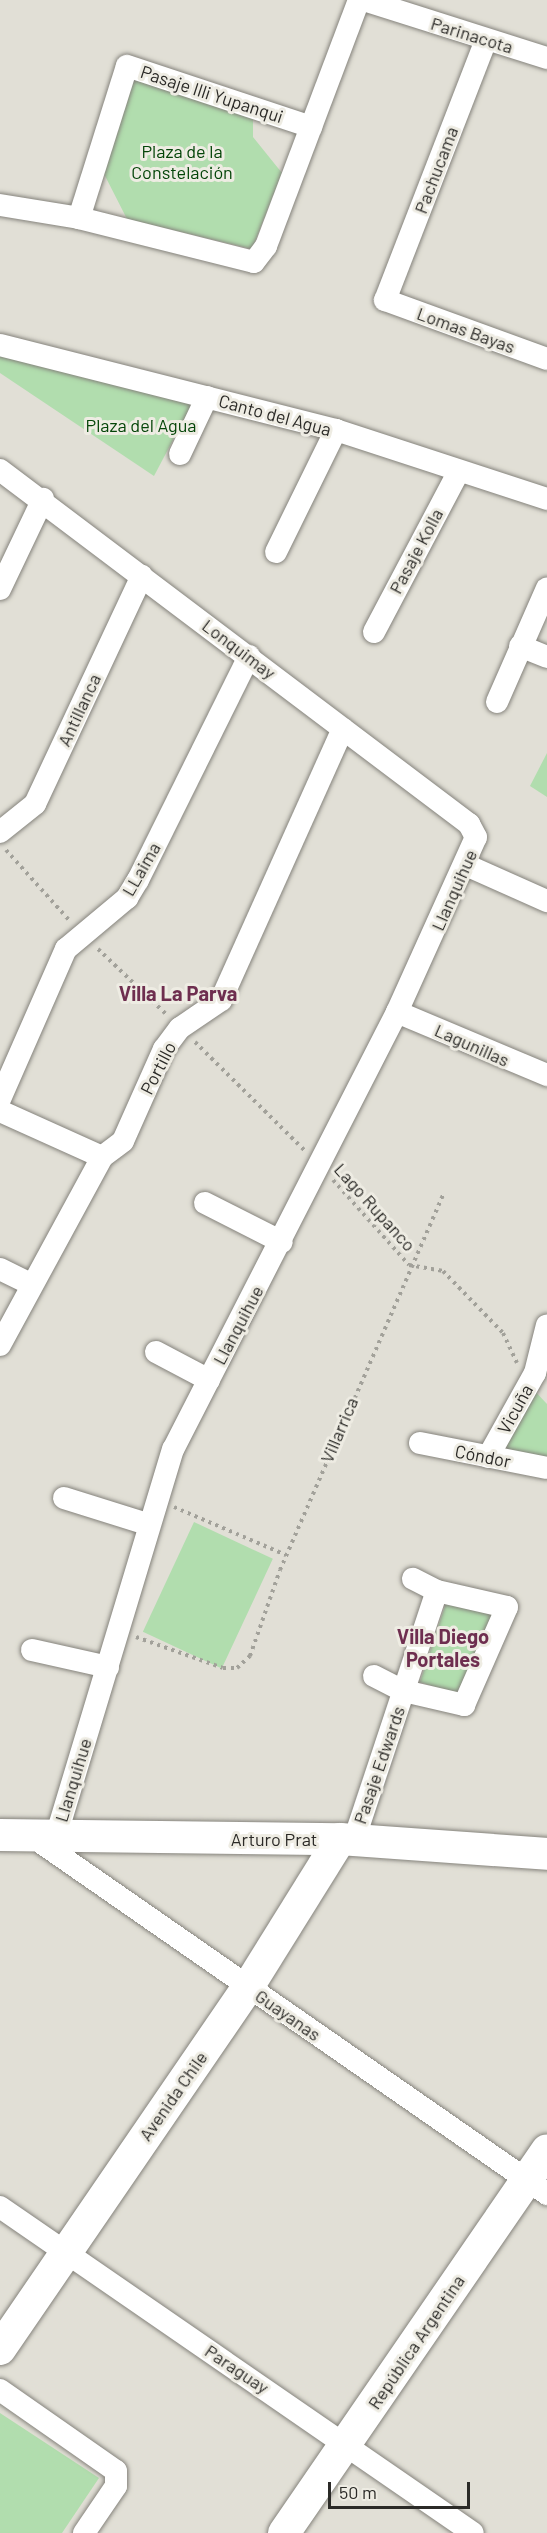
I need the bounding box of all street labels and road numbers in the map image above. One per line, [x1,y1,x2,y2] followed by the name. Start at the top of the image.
[428,12,516,58] street label: Parinacota
[138,61,286,127] street label: Pasaje Illi Yupanqui
[410,124,462,216] street label: Pachucama
[414,302,518,358] street label: Lomas Bayas
[216,390,334,440] street label: Canto del Agua
[385,505,447,597] street label: Pasaje Kolla
[198,614,280,684] street label: Lonquimay
[53,670,105,750] street label: Antillanca
[117,838,165,900] street label: LLaima
[427,846,481,934] street label: Llanquihue
[431,1019,513,1071] street label: Lagunillas
[136,1038,180,1098] street label: Portillo
[330,1159,420,1255] street label: Lago Rupanco
[208,1282,268,1368] street label: Llanquihue
[493,1381,537,1437] street label: Vicuña
[316,1394,362,1466] street label: Villarrica
[453,1440,513,1472] street label: Cóndor
[349,1703,409,1827] street label: Pasaje Edwards
[50,1736,96,1824] street label: Llanquihue
[231,1828,317,1850] street label: Arturo Prat
[251,1985,325,2045] street label: Guayanas
[134,2047,212,2145] street label: Avenida Chile
[363,2271,469,2413] street label: República Argentina
[201,2340,273,2398] street label: Paraguay

